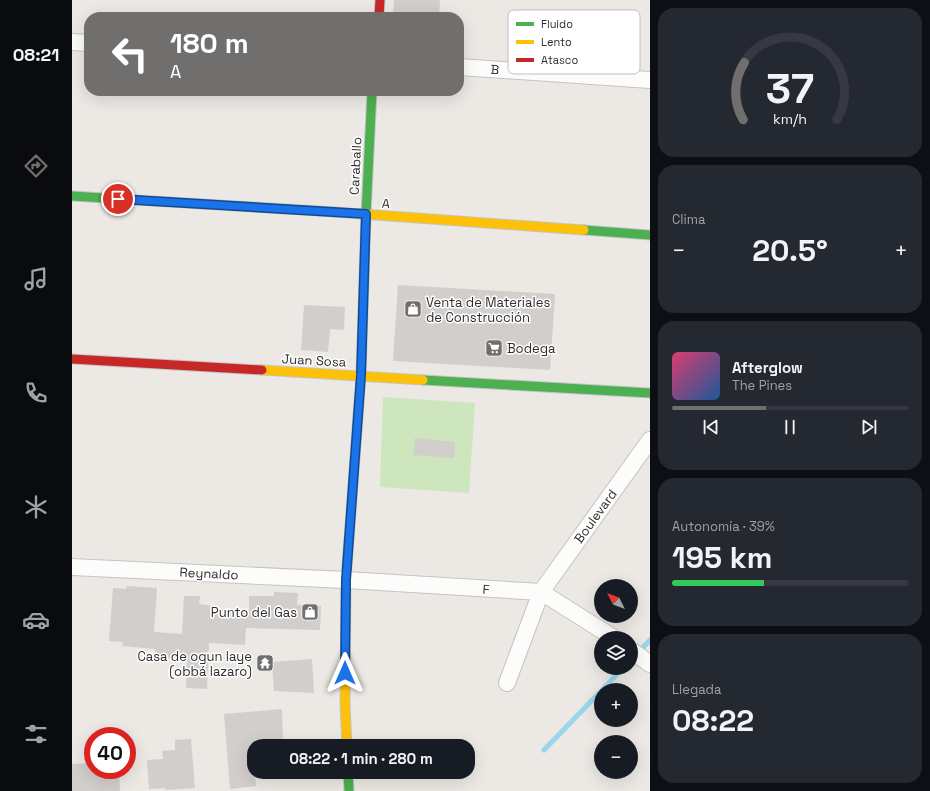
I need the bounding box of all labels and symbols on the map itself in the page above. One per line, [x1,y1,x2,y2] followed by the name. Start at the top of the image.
[508,10,640,74] legend
[541,17,573,31] text: Fluido
[541,35,572,49] text: Lento
[541,53,578,67] text: Atasco
[490,61,500,78] street label: B
[345,137,366,196] street label: Caraballo
[101,182,135,216] pin
[381,195,391,212] street label: A
[426,294,550,326] place label: Venta de Materiales de Construcción
[403,299,423,319] shop icon: Venta de Materiales de Construcción
[484,338,504,358] supermarket icon: Bodega
[507,340,556,357] place label: Bodega
[281,350,347,371] street label: Juan Sosa
[570,486,621,547] street label: Boulevard
[179,563,239,584] street label: Reynaldo
[594,579,638,623] north arrow
[482,581,490,598] street label: F
[300,602,320,622] shop icon: Punto del Gas
[211,604,297,621] place label: Punto del Gas
[137,648,252,680] place label: Casa de ogun laye (obbá lazaro)
[324,652,366,694] position arrow
[255,653,275,673] temple icon: Casa de ogun laye (obbá lazaro)
[84,727,136,779] speed limit sign: 40

